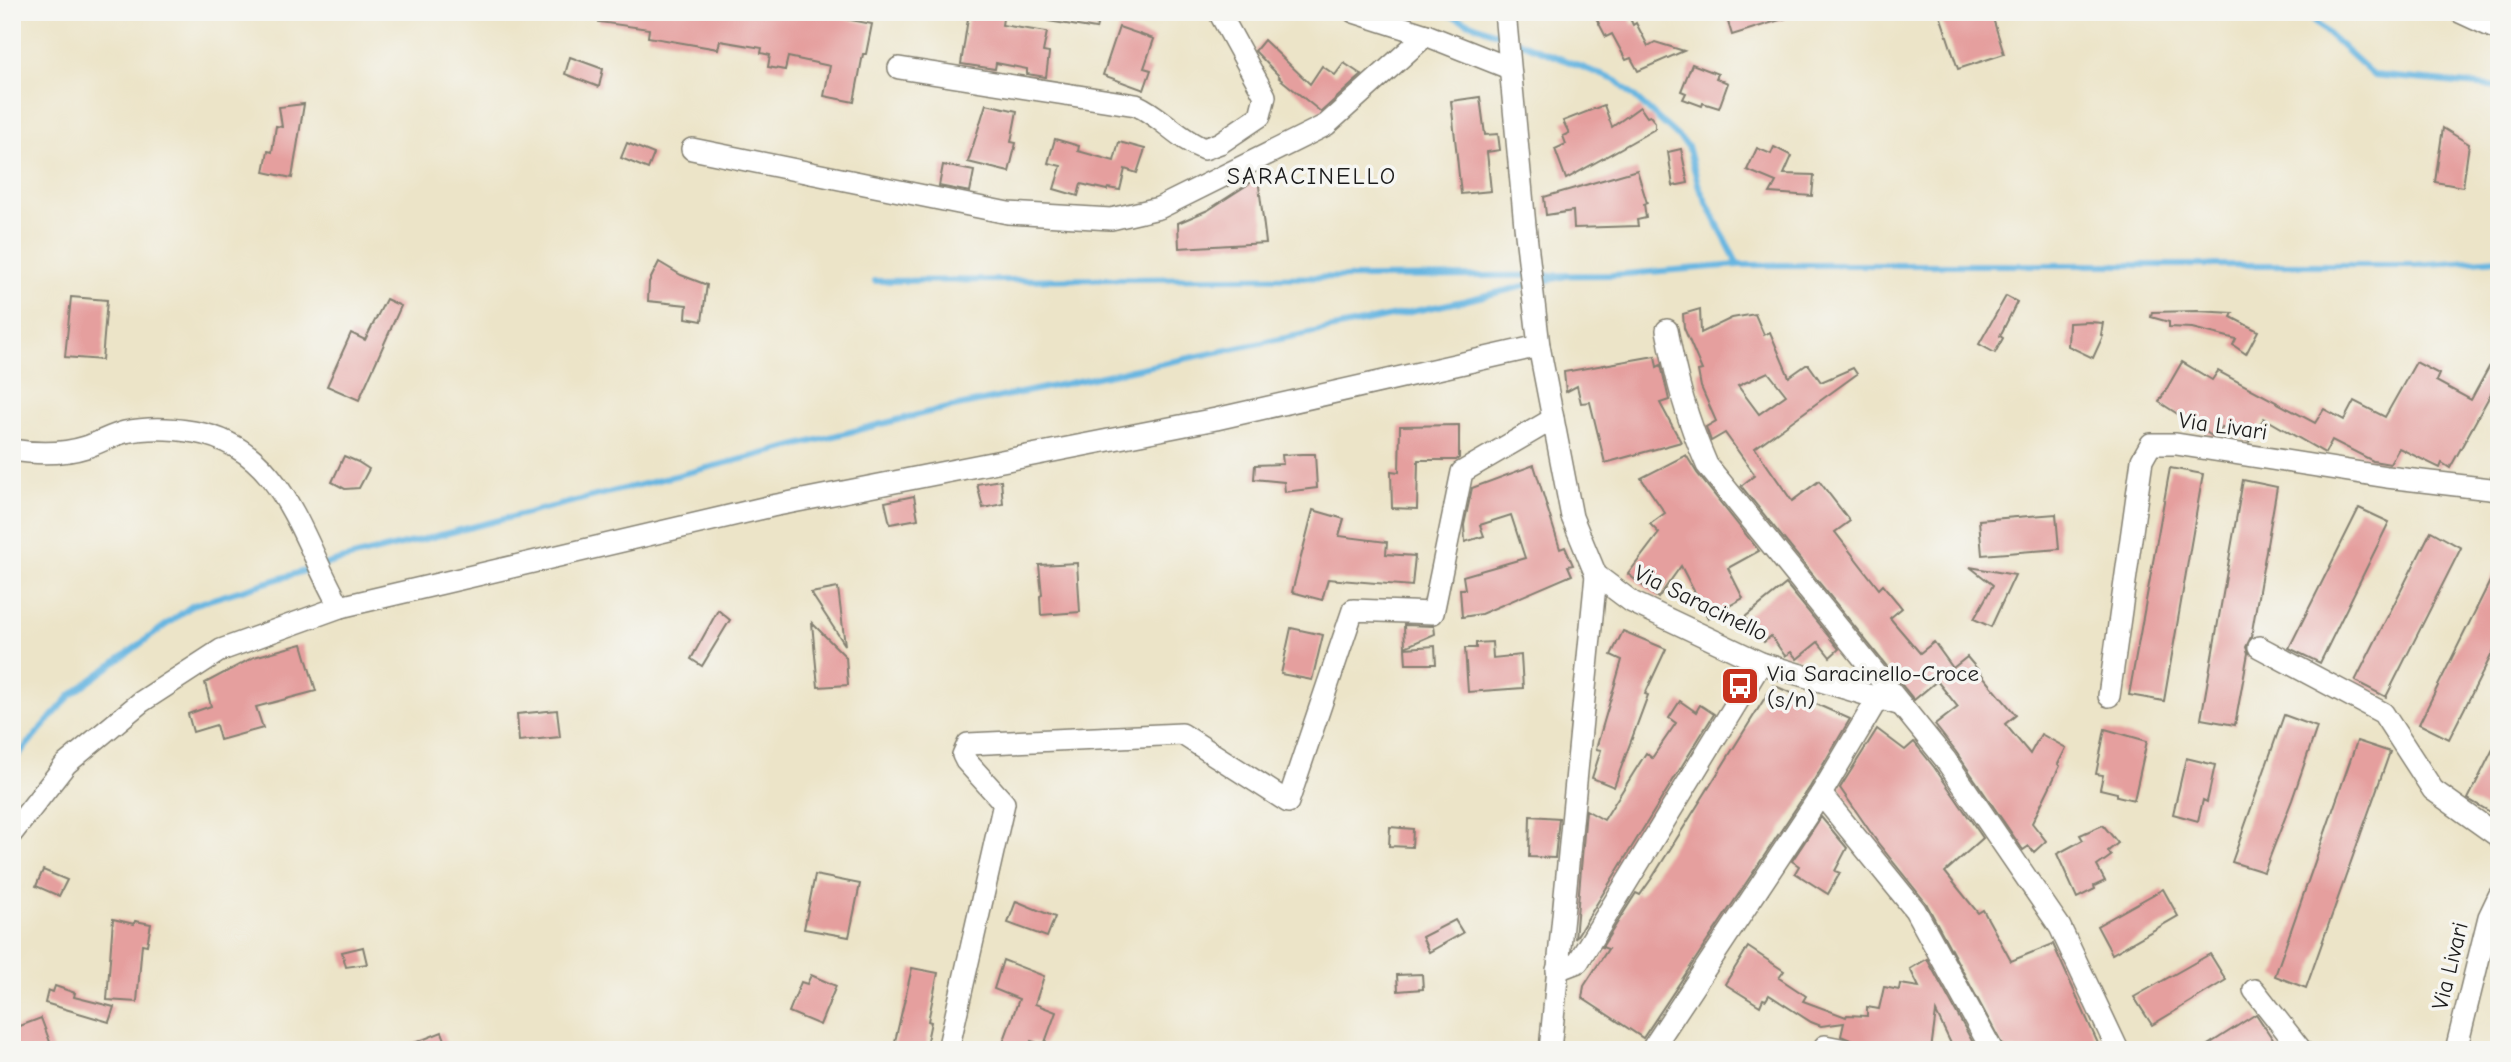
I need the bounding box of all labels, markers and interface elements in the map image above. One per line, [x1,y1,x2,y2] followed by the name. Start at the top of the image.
[1227,162,1397,190] district label: SARACINELLO
[2177,406,2269,446] street label: Via Livari
[1630,559,1772,647] street label: Via Saracinello
[1767,660,1979,713] place label: Via Saracinello-Croce (s/n)
[1719,665,1761,707] bus stop icon: Via Saracinello-Croce (s/n)
[2426,919,2474,1013] street label: Via Livari

